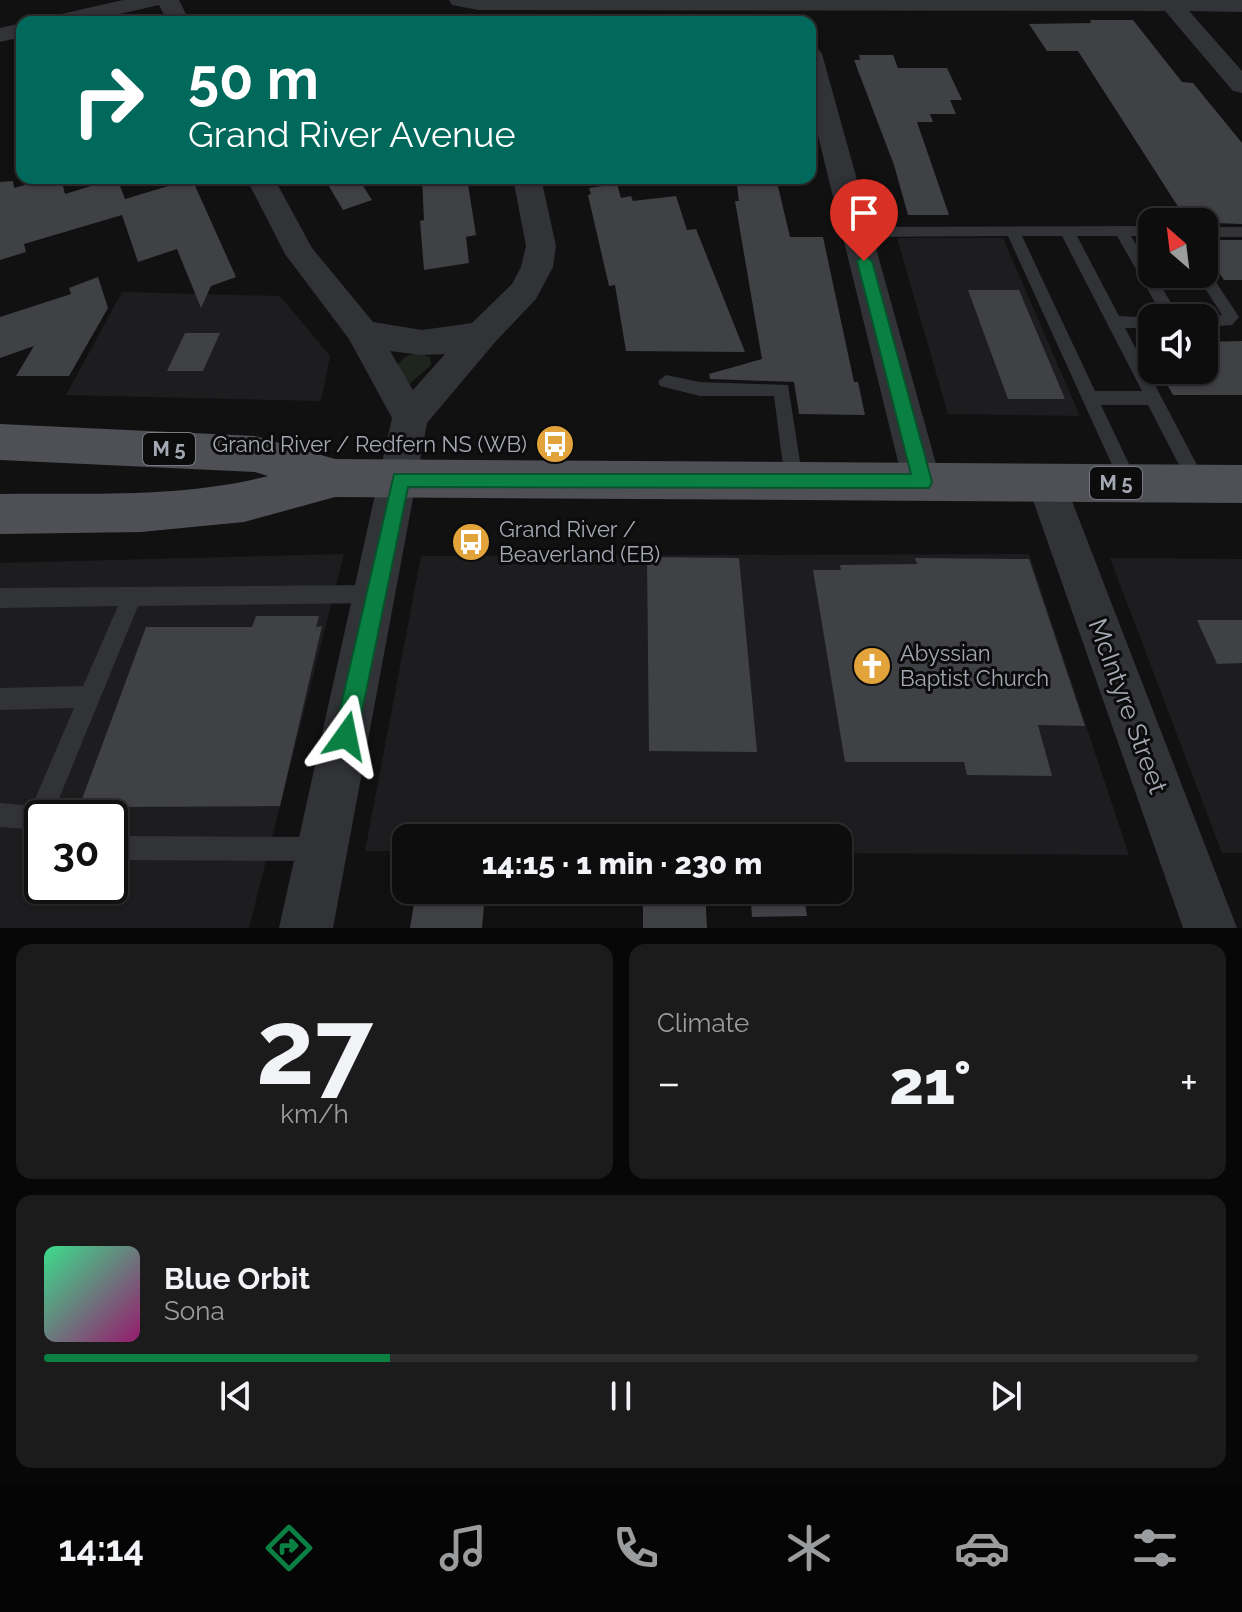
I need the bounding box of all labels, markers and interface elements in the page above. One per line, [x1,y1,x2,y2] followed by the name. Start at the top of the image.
[188,46,319,112] text: 50 m
[56,48,160,152] icon: right
[188,113,516,155] text: Grand River Avenue
[830,179,898,261] pin
[842,191,886,235] icon: arrive
[1138,208,1218,288] north arrow
[1138,208,1218,384] map controls
[1138,304,1218,384] button: sound
[534,423,576,465] bus stop icon: Grand River / Redfern NS (WB)
[212,431,527,457] place label: Grand River / Redfern NS (WB)
[143,433,195,465] road number: M 5
[1090,467,1142,499] road number: M 5
[499,516,660,567] place label: Grand River / Beaverland (EB)
[450,521,492,563] bus stop icon: Grand River / Beaverland (EB)
[1082,614,1174,798] street label: McIntyre Street
[900,640,1049,691] place label: Abyssian Baptist Church
[851,645,893,687] church icon: Abyssian Baptist Church
[304,694,388,778] position arrow
[24,800,128,904] speed limit sign: 30
[482,846,762,881] text: 14:15 · 1 min · 230 m
[256,986,373,1108] text: 27
[657,1008,749,1038] text: Climate
[889,1048,971,1118] text: 21°
[657,1057,681,1108] text: −
[1180,1057,1198,1108] text: +
[280,1099,349,1129] text: km/h
[164,1261,310,1296] text: Blue Orbit
[164,1296,225,1326] text: Sona
[214,1374,258,1418] icon: previous
[599,1374,643,1418] icon: pause
[984,1374,1028,1418] icon: next
[261,1520,317,1576] icon: directions
[435,1520,491,1576] icon: music
[608,1520,664,1576] icon: phone
[781,1520,837,1576] icon: climate
[954,1520,1010,1576] icon: car
[1127,1520,1183,1576] icon: filters
[59,1527,144,1569] text: 14:14

